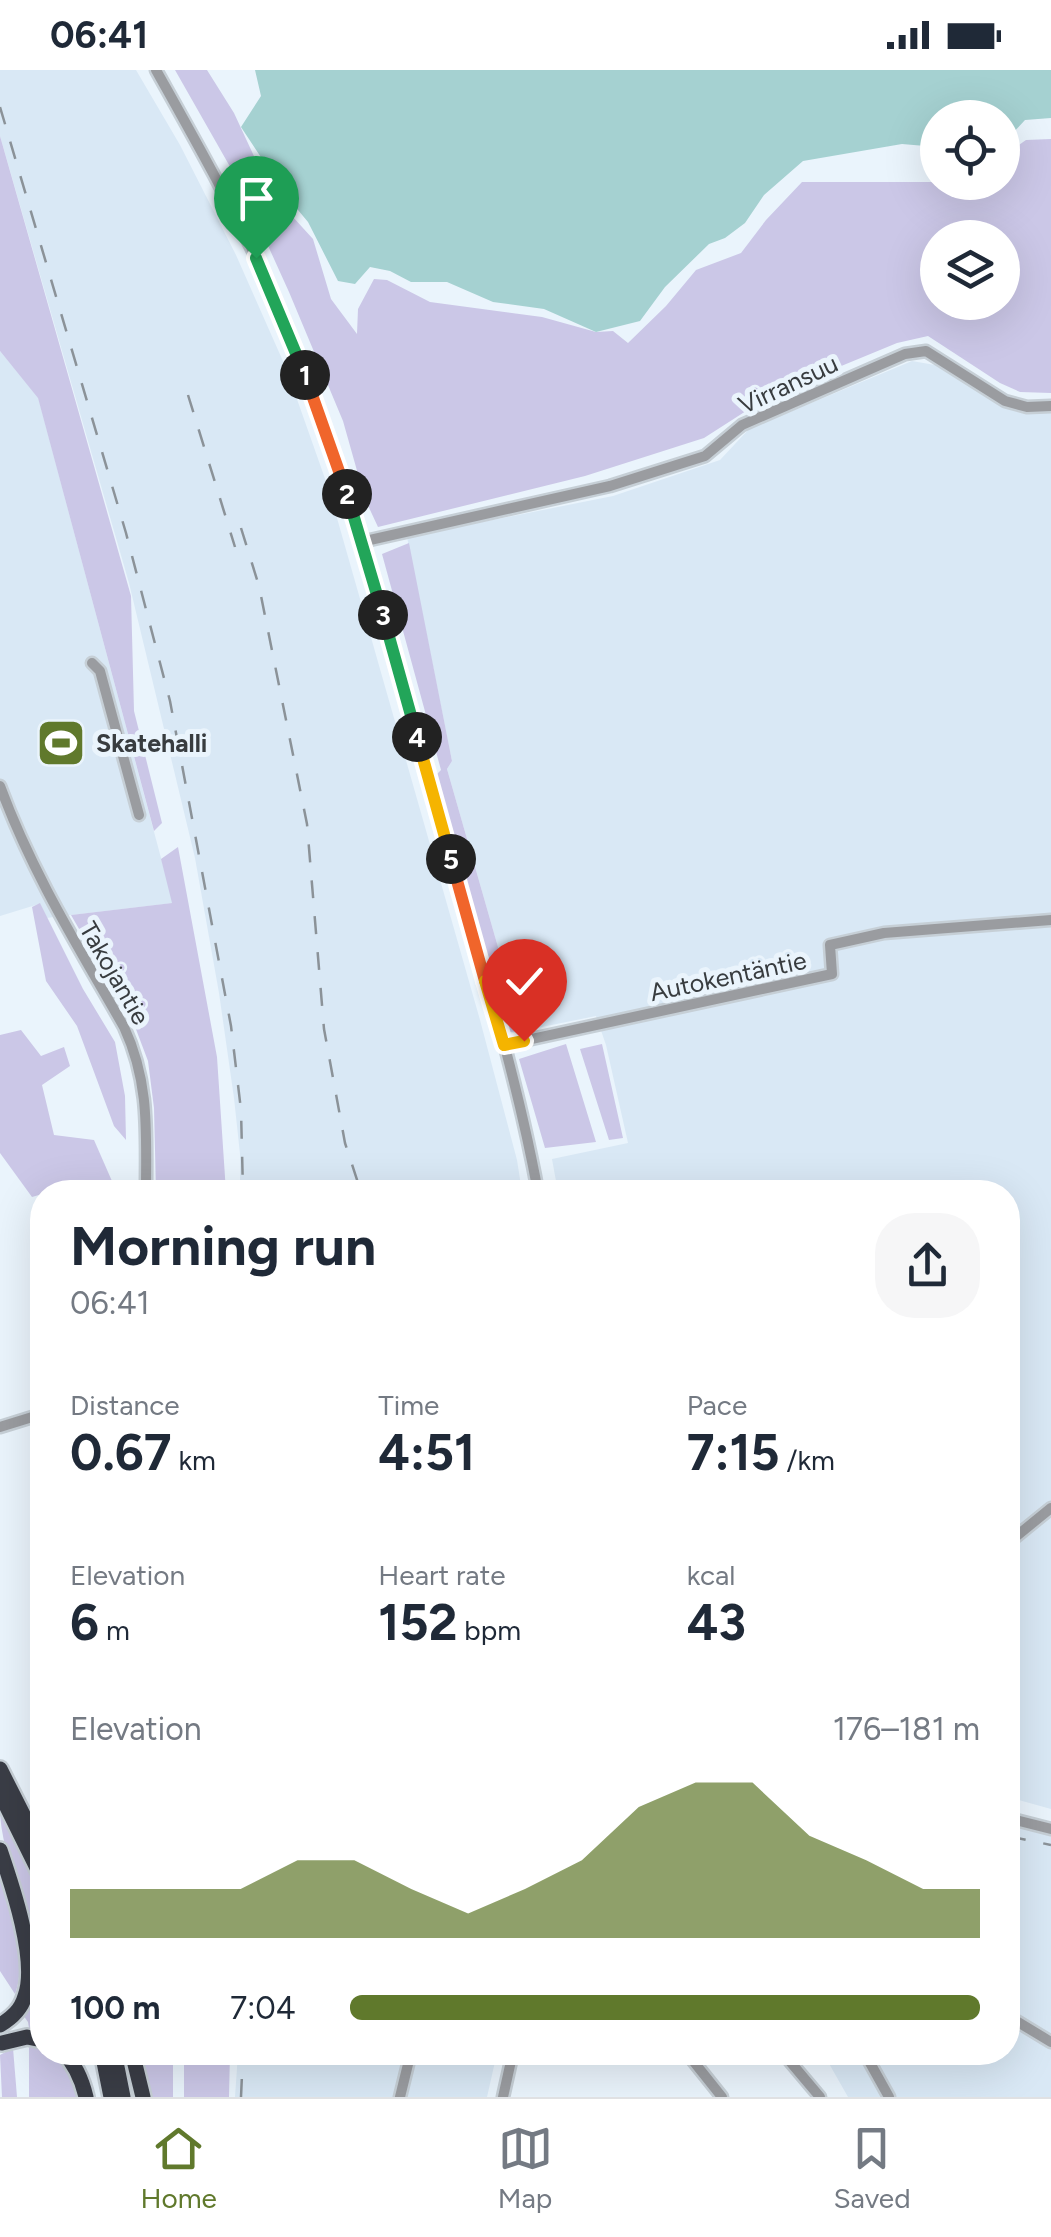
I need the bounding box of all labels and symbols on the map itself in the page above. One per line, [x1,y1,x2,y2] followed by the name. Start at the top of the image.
[214,156,299,259] pin
[733,348,843,420] street label: Virransuu
[280,350,330,400] pin: 1
[322,469,372,519] pin: 2
[358,590,408,640] pin: 3
[392,712,442,762] pin: 4
[35,717,87,769] sports icon: Skatehalli
[96,728,207,758] place label: Skatehalli
[426,834,476,884] pin: 5
[74,916,156,1030] street label: Takojantie
[482,939,567,1042] pin
[647,945,809,1007] street label: Autokentäntie

